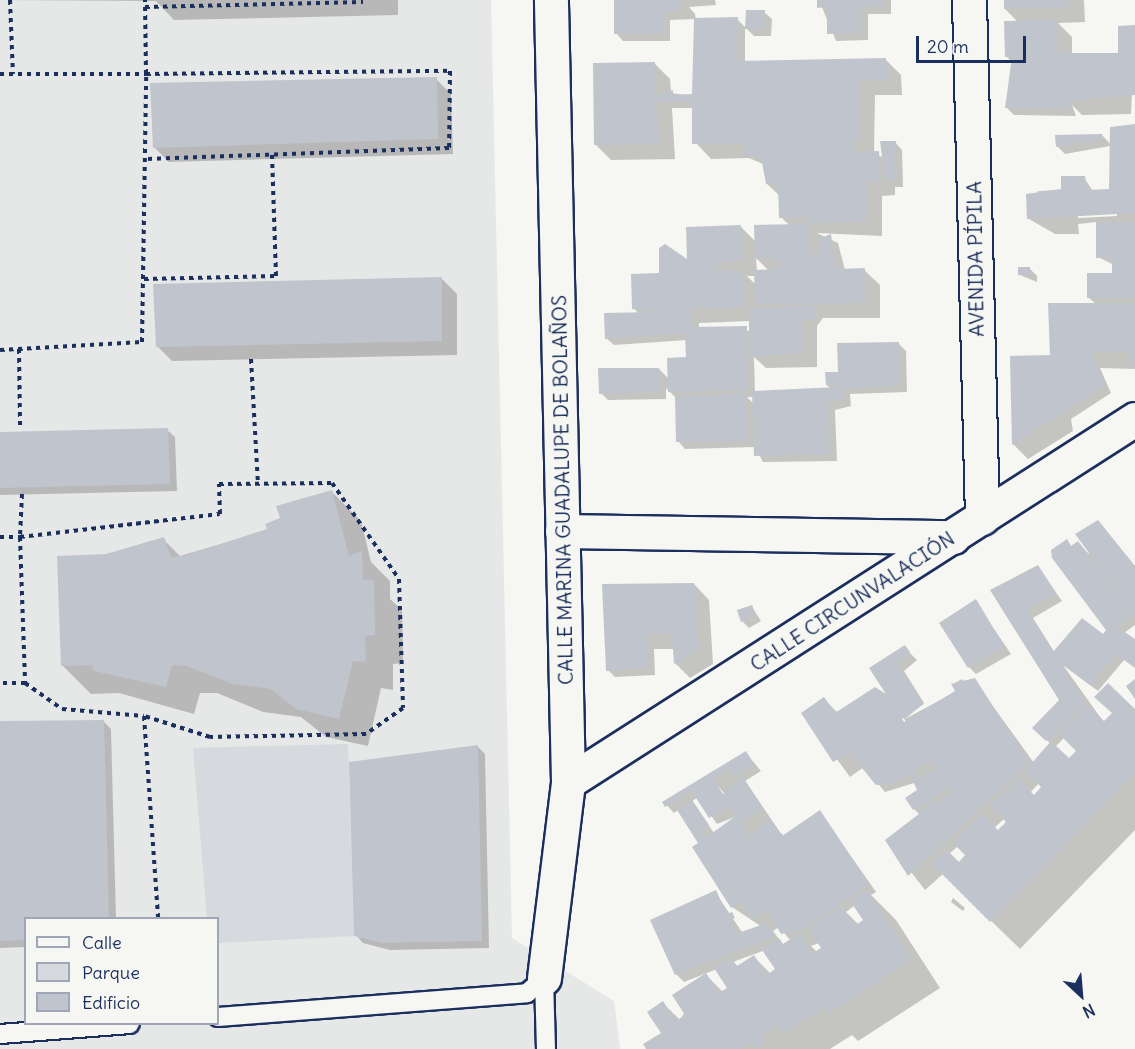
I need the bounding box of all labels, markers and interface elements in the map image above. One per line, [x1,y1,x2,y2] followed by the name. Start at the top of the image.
[919,24,1028,62] scale bar
[927,35,969,58] text: 20 m
[962,181,988,337] street label: AVENIDA PÍPILA
[547,295,577,685] street label: CALLE MARINA GUADALUPE DE BOLAÑOS
[745,526,959,676] street label: CALLE CIRCUNVALACIÓN
[24,917,219,1025] legend
[82,931,122,954] text: Calle
[82,961,140,984] text: Parque
[1051,965,1111,1025] north arrow
[82,991,140,1014] text: Edificio
[1080,1000,1098,1023] text: N

